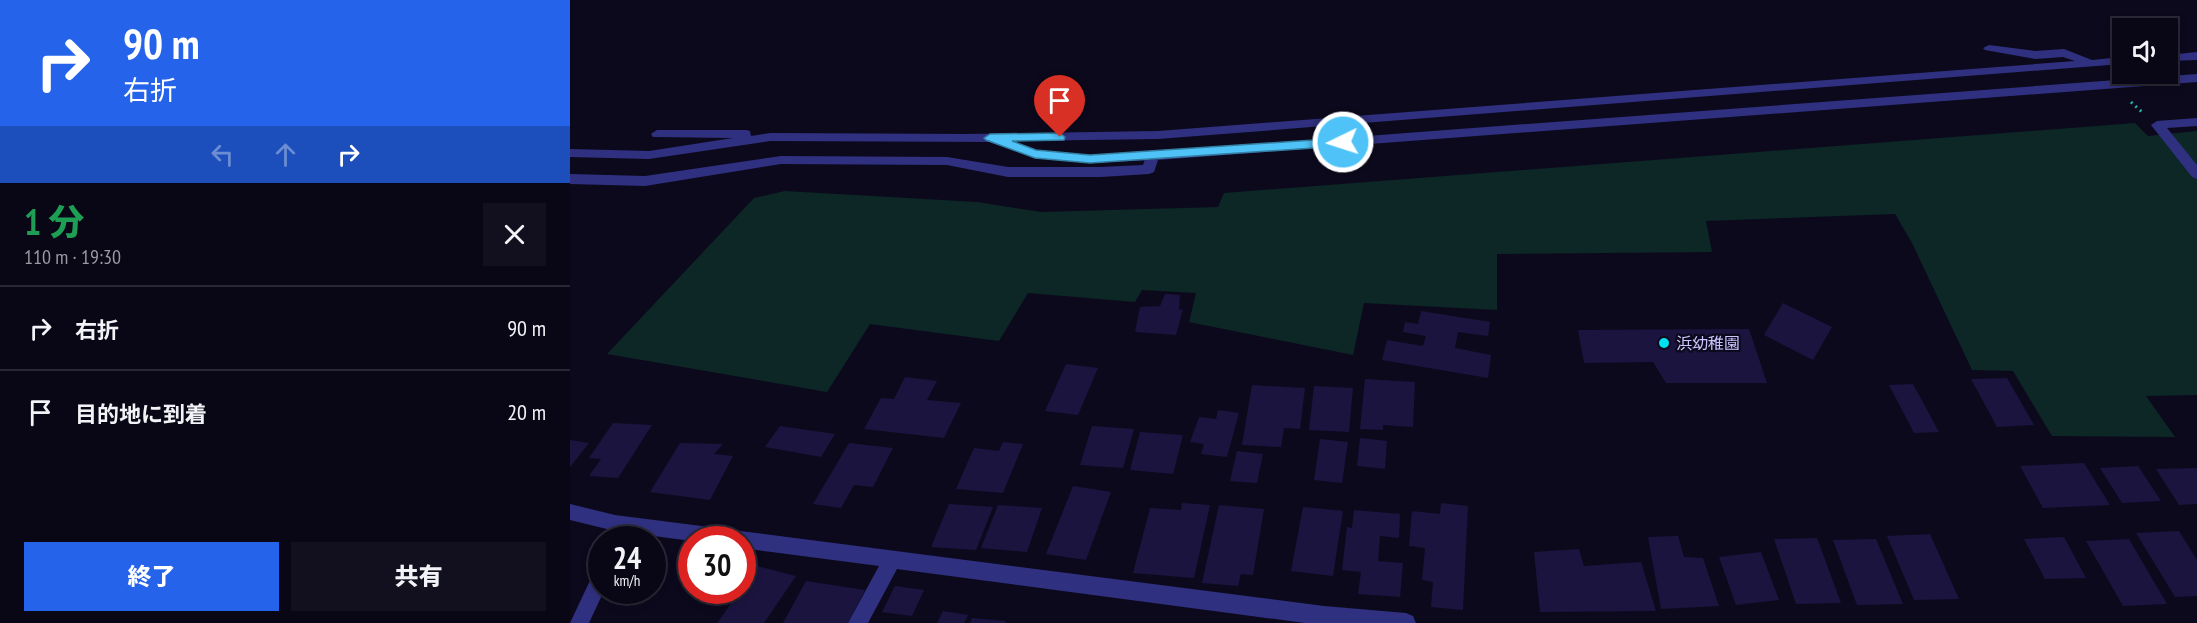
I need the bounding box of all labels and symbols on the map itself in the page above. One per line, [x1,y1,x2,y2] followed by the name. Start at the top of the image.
[1034,75,1085,137] pin
[1311,110,1375,174] position arrow
[1676,333,1740,353] place label: 浜幼稚園
[1657,336,1671,350] marker: 浜幼稚園
[678,526,756,604] speed limit sign: 30

